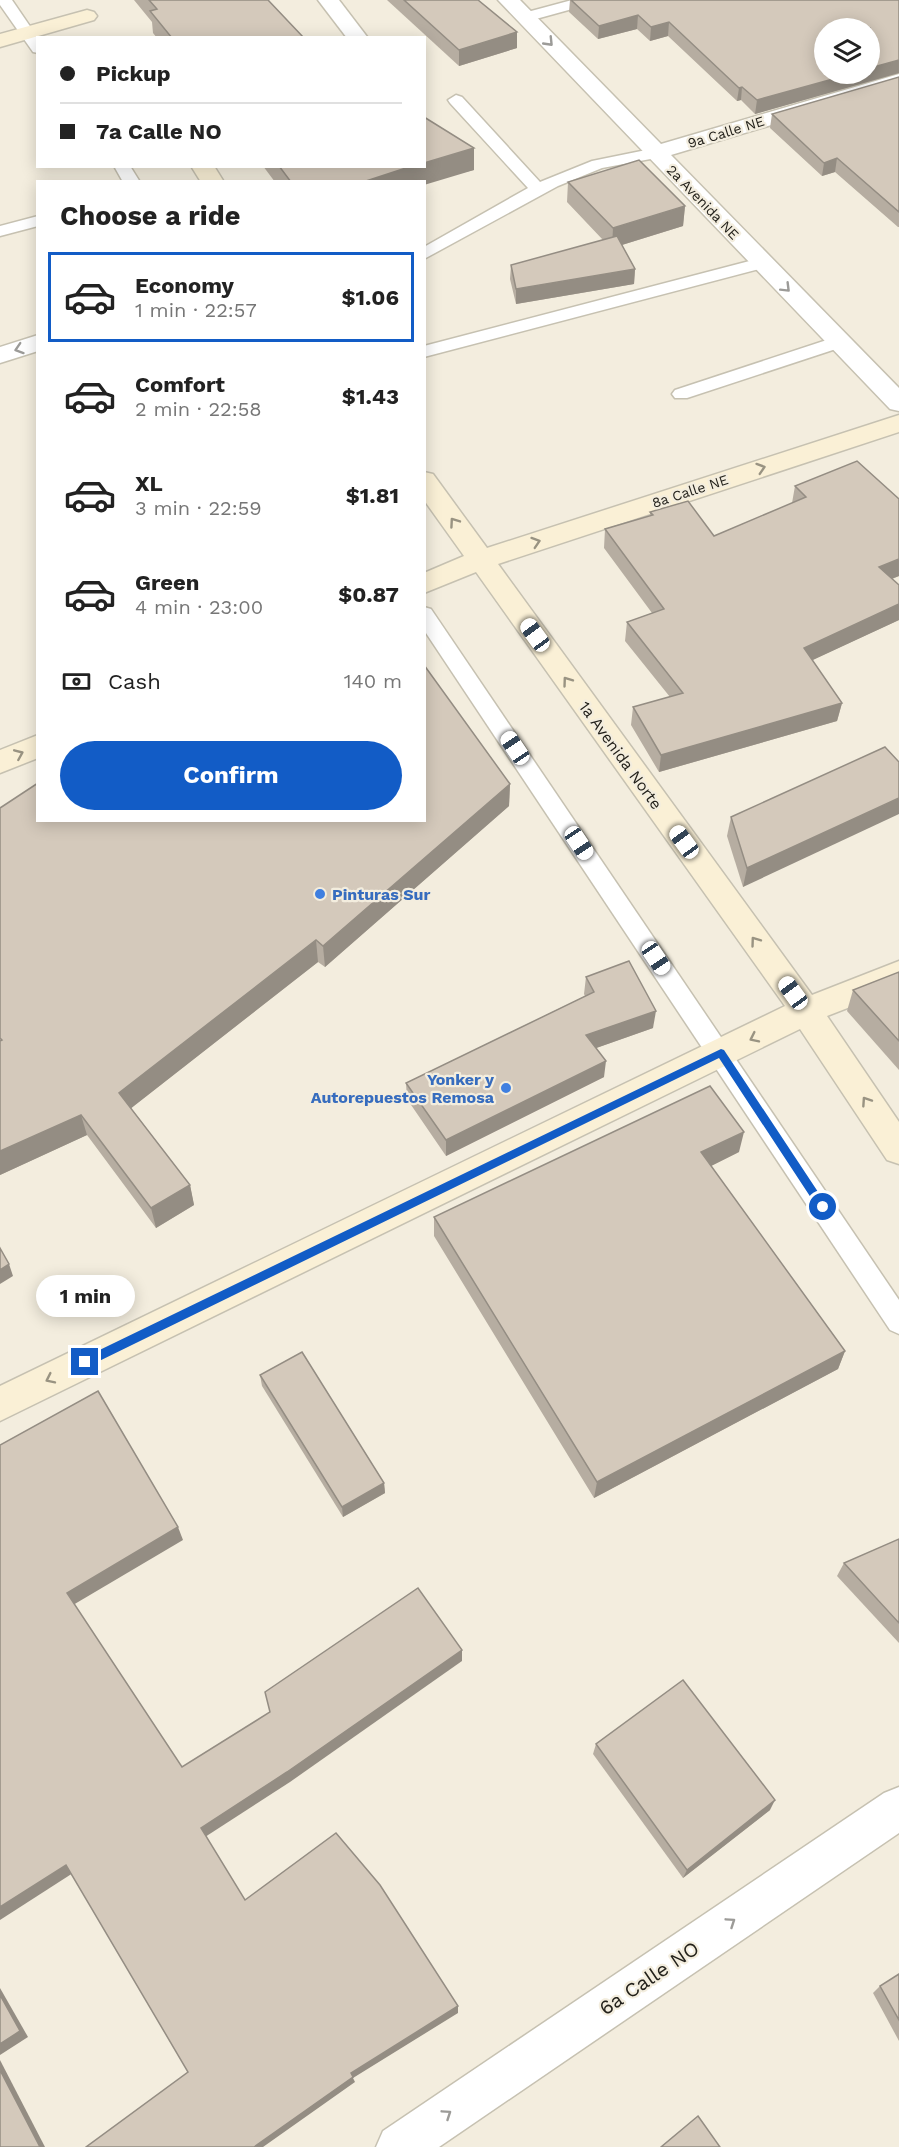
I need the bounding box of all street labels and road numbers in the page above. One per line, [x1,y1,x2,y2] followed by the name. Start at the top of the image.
[686,113,766,151] street label: 9a Calle NE
[664,162,742,242] street label: 2a Avenida NE
[650,471,730,511] street label: 8a Calle NE
[575,698,666,813] street label: 1a Avenida Norte
[595,1936,703,2020] street label: 6a Calle NO

